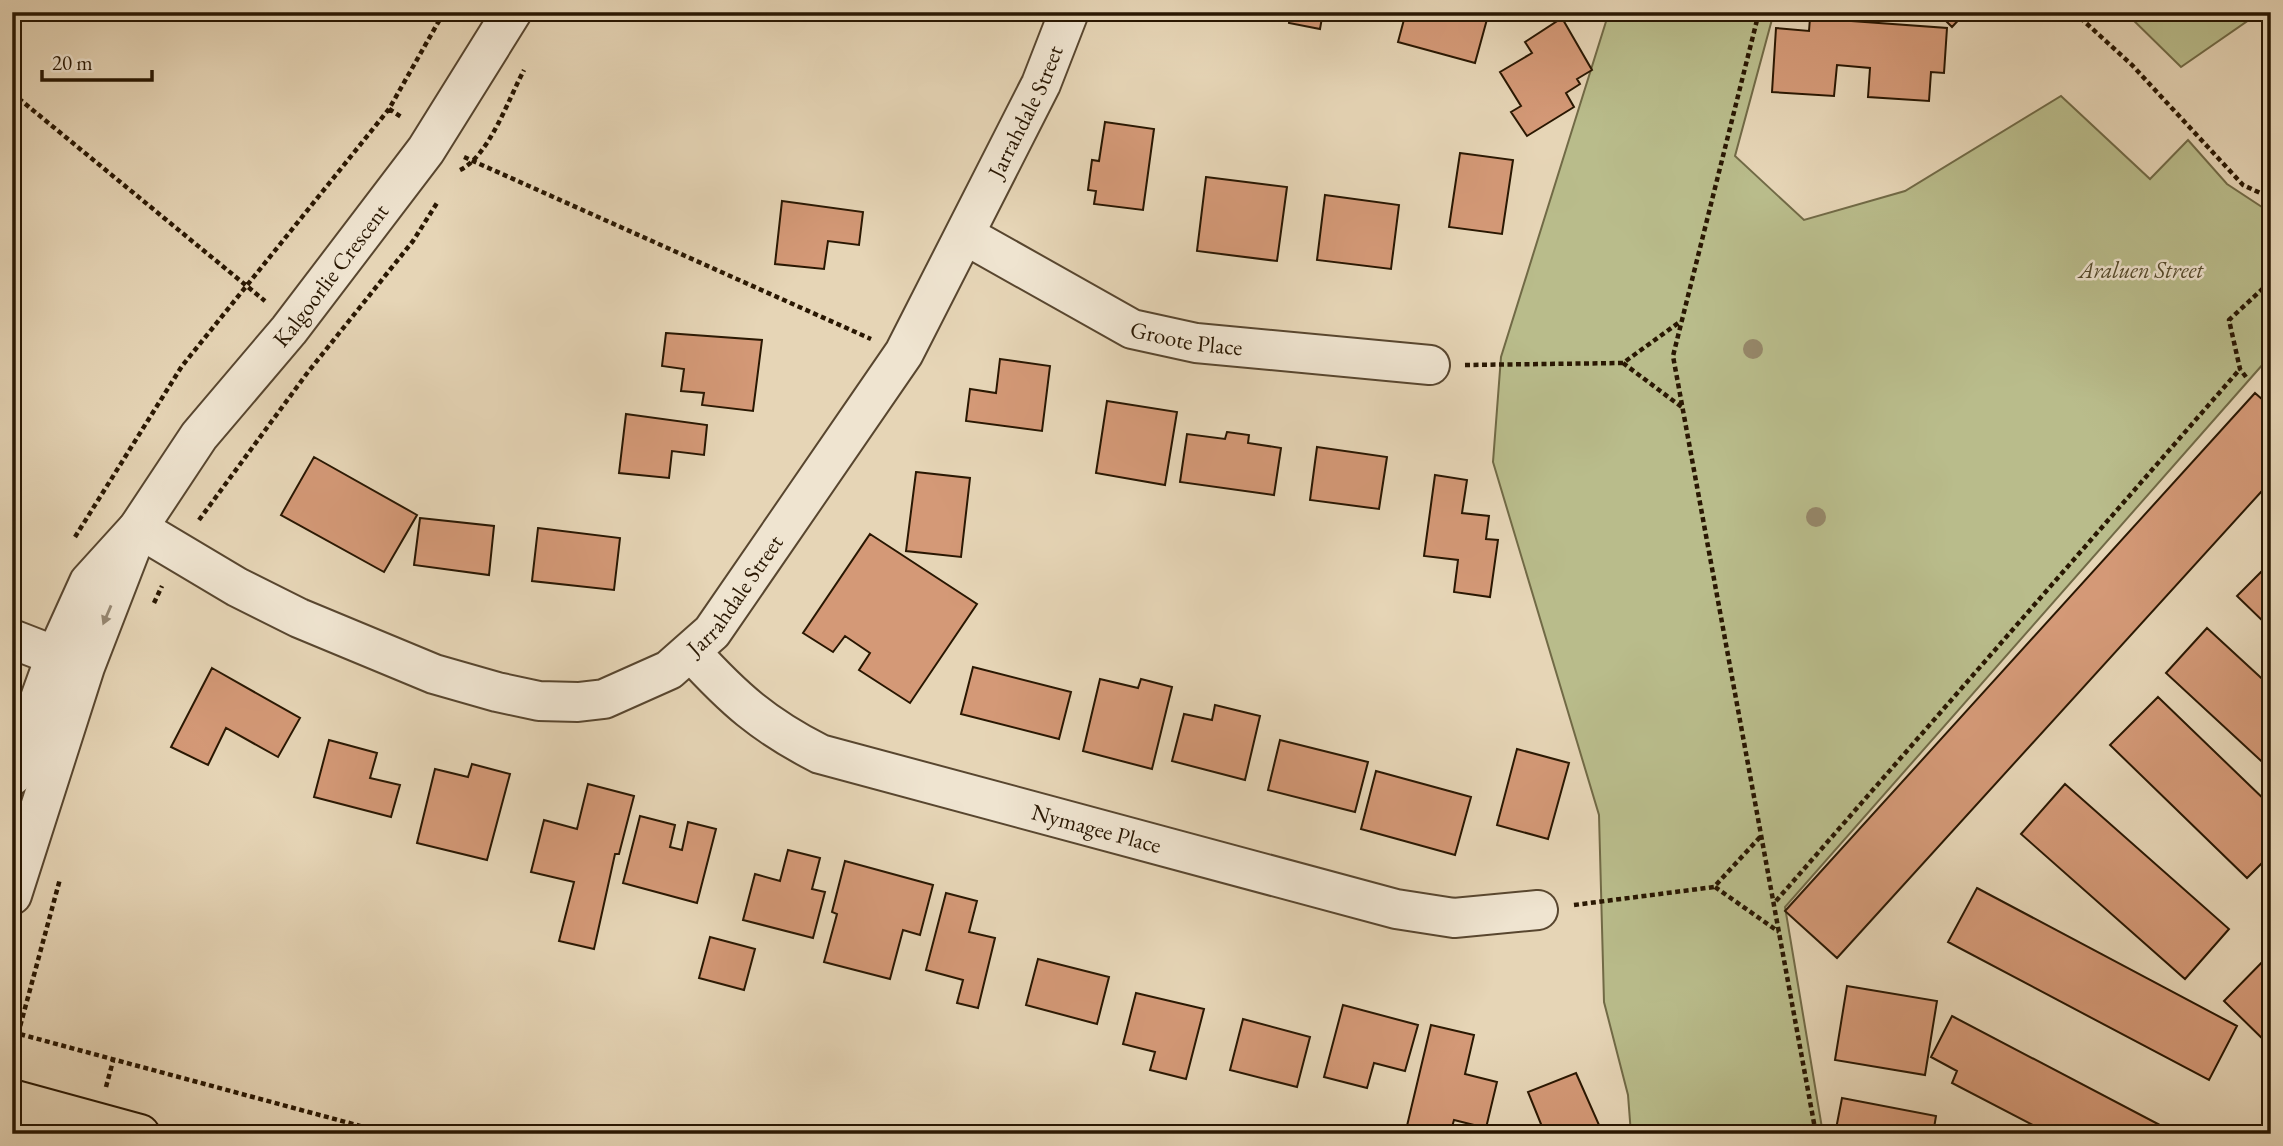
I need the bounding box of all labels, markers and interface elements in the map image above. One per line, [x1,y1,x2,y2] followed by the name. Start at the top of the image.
[42,38,152,82] scale bar
[980,40,1070,185] street label: Jarrahdale Street
[52,49,93,76] text: 20 m
[266,197,396,353] street label: Kalgoorlie Crescent
[2077,255,2204,285] park label: Araluen Street
[1127,314,1244,362] street label: Groote Place
[679,528,790,664] street label: Jarrahdale Street
[101,605,113,625] one-way arrow
[1028,797,1165,860] street label: Nymagee Place

